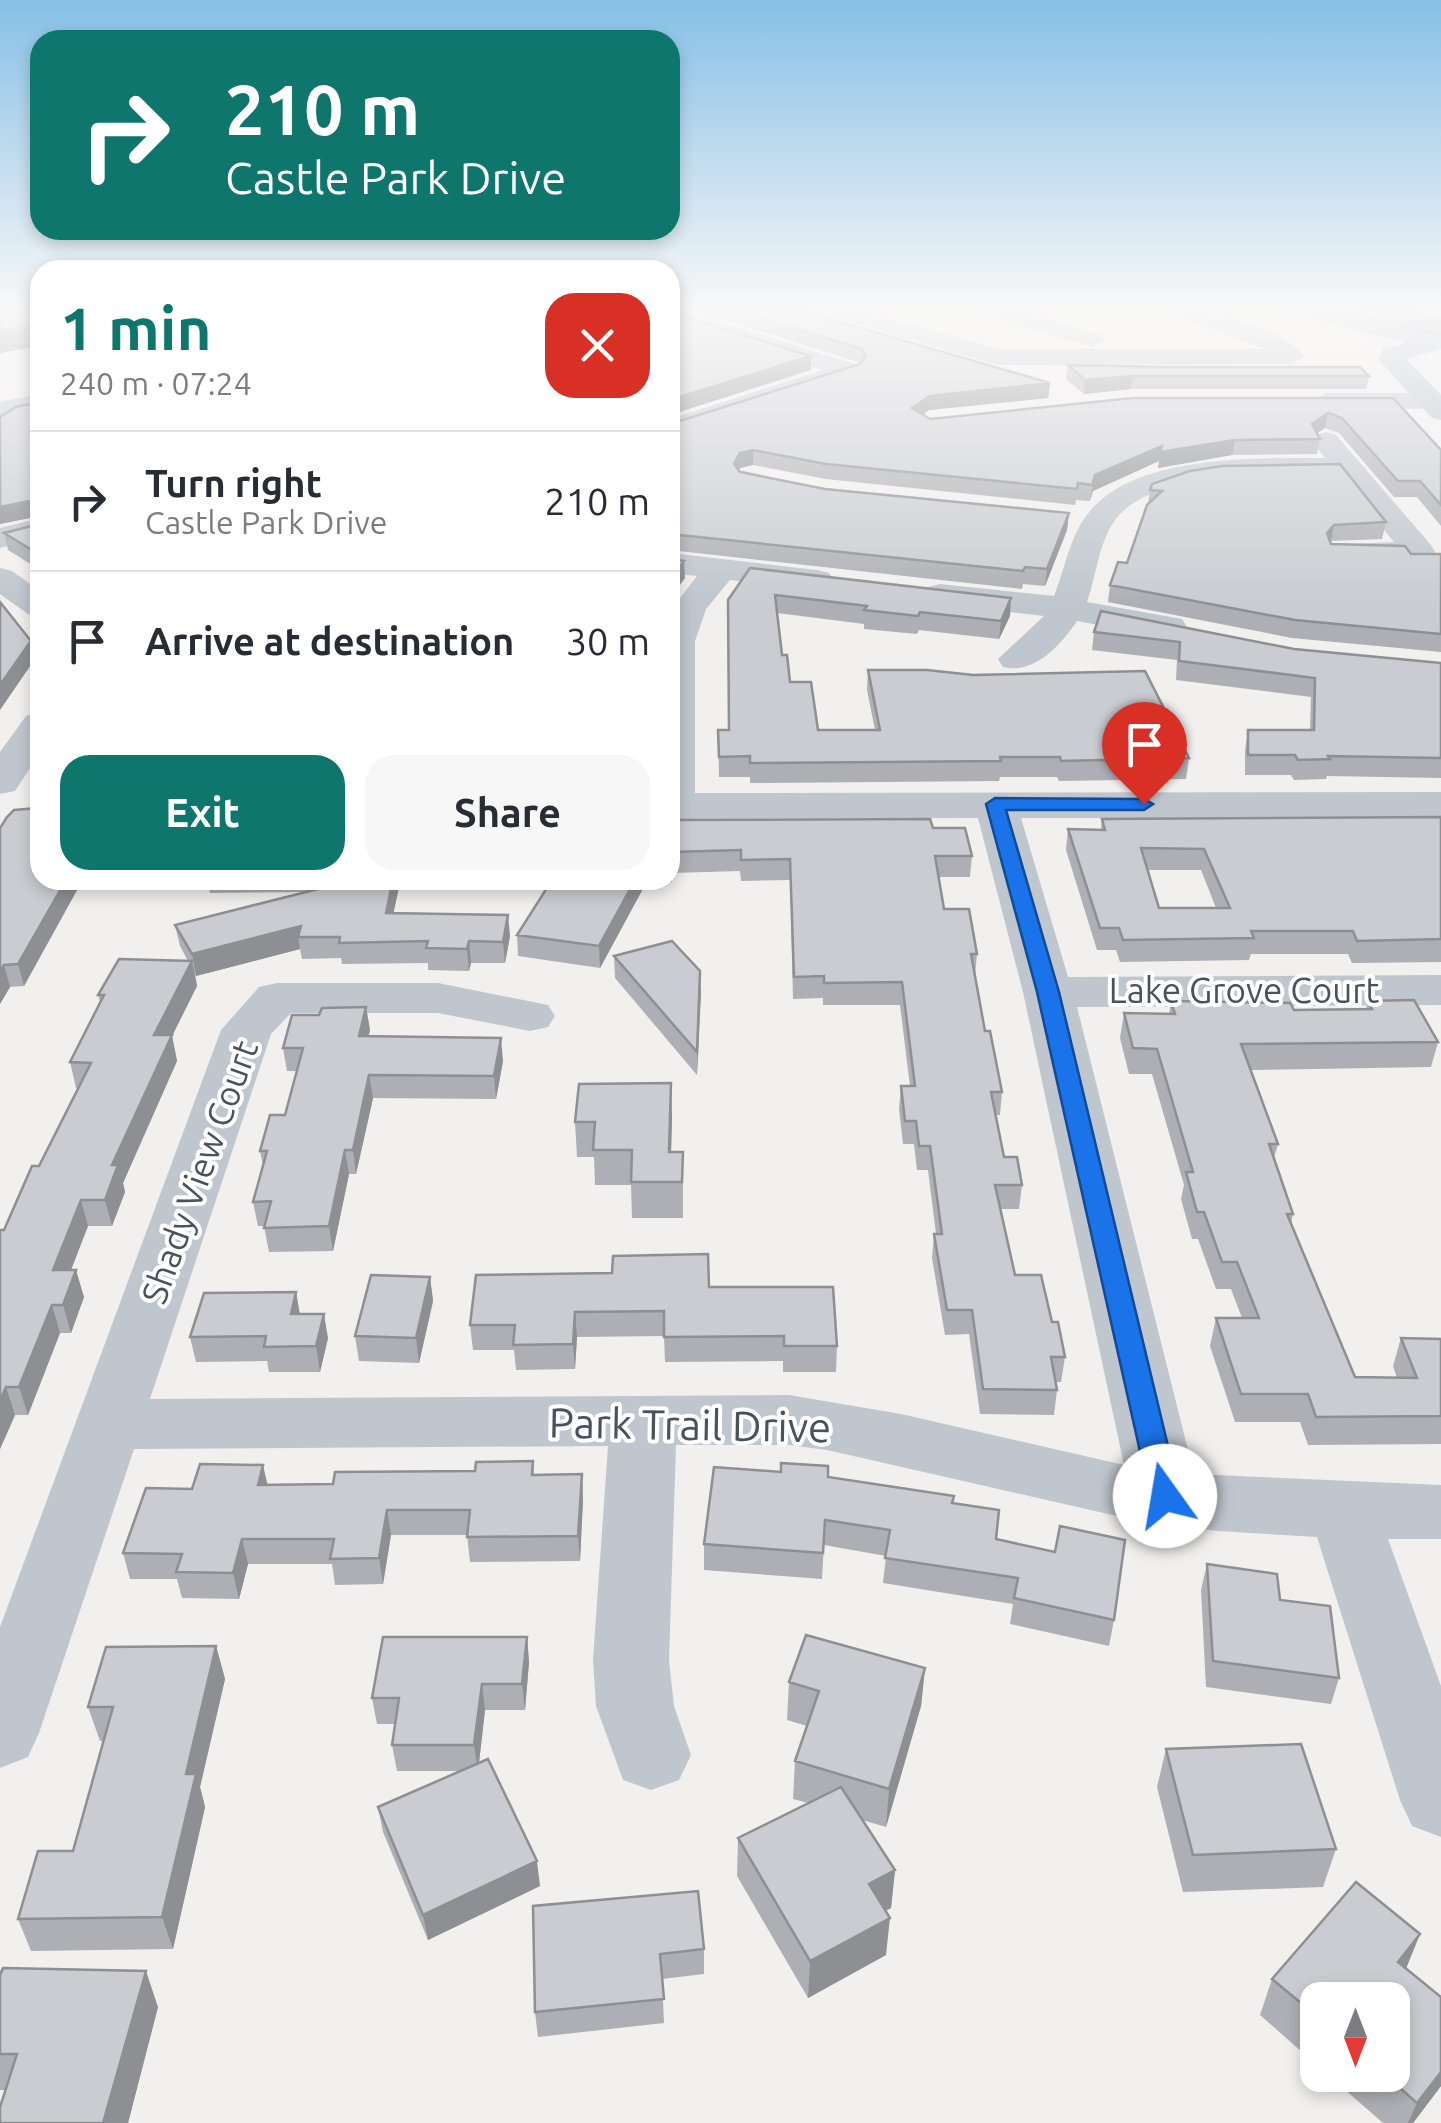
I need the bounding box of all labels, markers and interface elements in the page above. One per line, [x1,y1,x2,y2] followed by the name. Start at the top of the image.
[60,70,190,200] icon: right
[225,70,420,148] text: 210 m
[225,152,566,203] text: Castle Park Drive
[545,293,650,398] button: close
[60,294,212,361] text: 1 min
[60,365,252,401] text: 240 m · 07:24
[145,462,322,504] text: Turn right
[60,474,115,529] icon: right
[544,480,650,522] text: 210 m
[145,504,388,540] text: Castle Park Drive
[60,614,115,669] icon: arrive
[145,620,514,662] text: Arrive at destination
[566,620,650,662] text: 30 m
[1102,702,1187,805] pin
[1117,717,1172,772] icon: arrive
[60,755,345,870] button: Exit
[365,755,650,870] button: Share
[1109,970,1379,1010] street label: Lake Grove Court
[133,1034,265,1309] street label: Shady View Court
[548,1399,832,1450] street label: Park Trail Drive
[1113,1444,1217,1548] position arrow
[1300,1982,1410,2092] north arrow
[1300,1982,1410,2092] map controls

